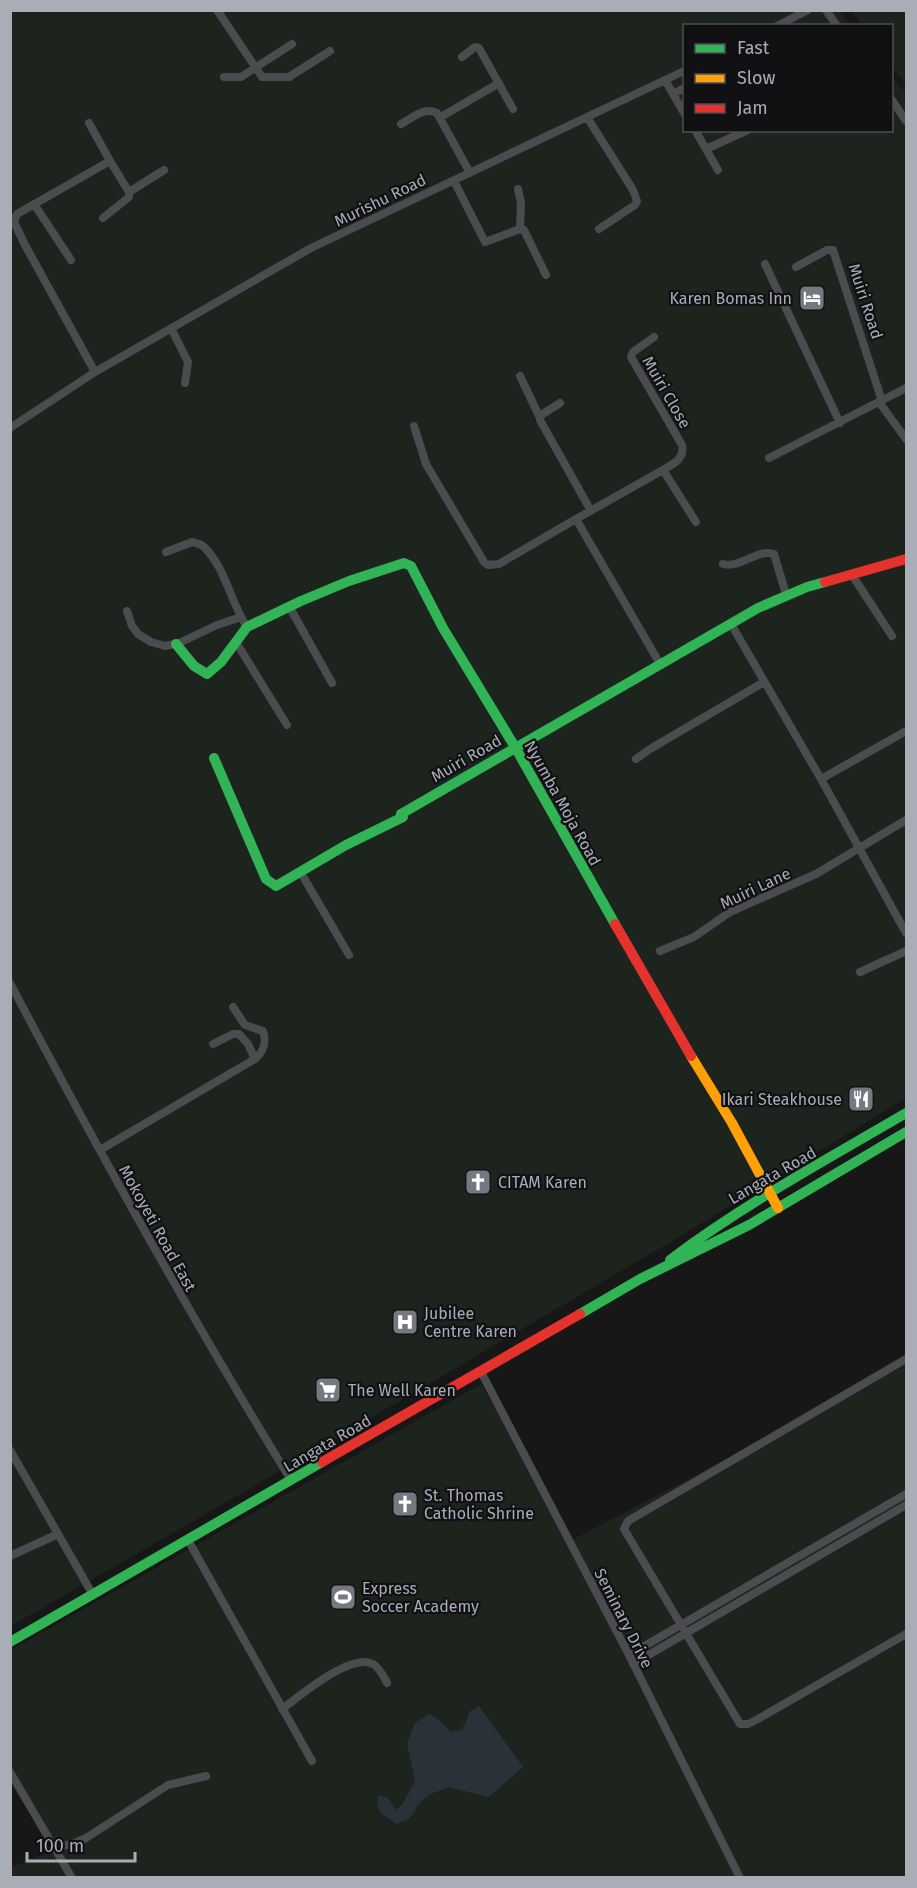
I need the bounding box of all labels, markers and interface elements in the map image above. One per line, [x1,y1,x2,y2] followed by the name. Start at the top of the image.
[683,24,893,132] legend
[737,37,770,59] text: Fast
[737,67,776,89] text: Slow
[737,97,768,119] text: Jam
[331,170,429,231] street label: Murishu Road
[844,261,887,341] street label: Muiri Road
[797,283,827,313] hotel icon: Karen Bomas Inn
[669,289,792,308] place label: Karen Bomas Inn
[638,353,695,432] street label: Muiri Close
[428,731,505,786] street label: Muiri Road
[520,737,605,869] street label: Nyumba Moja Road
[717,864,794,913] street label: Muiri Lane
[846,1084,876,1114] restaurant icon: Ikari Steakhouse
[722,1090,842,1109] place label: Ikari Steakhouse
[725,1143,819,1208] street label: Langata Road
[115,1162,200,1295] street label: Mokoyeti Road East
[463,1167,493,1197] church icon: CITAM Karen
[498,1173,587,1192] place label: CITAM Karen
[424,1304,517,1341] place label: Jubilee Centre Karen
[390,1307,420,1337] hospital icon: Jubilee Centre Karen
[313,1375,343,1405] supermarket icon: The Well Karen
[348,1381,456,1400] place label: The Well Karen
[280,1411,374,1476] street label: Langata Road
[424,1486,534,1523] place label: St. Thomas Catholic Shrine
[390,1489,420,1519] church icon: St. Thomas Catholic Shrine
[590,1565,657,1671] street label: Seminary Drive
[362,1579,479,1616] place label: Express Soccer Academy
[328,1582,358,1612] sports icon: Express Soccer Academy
[27,1825,135,1863] scale bar
[36,1835,84,1857] text: 100 m

